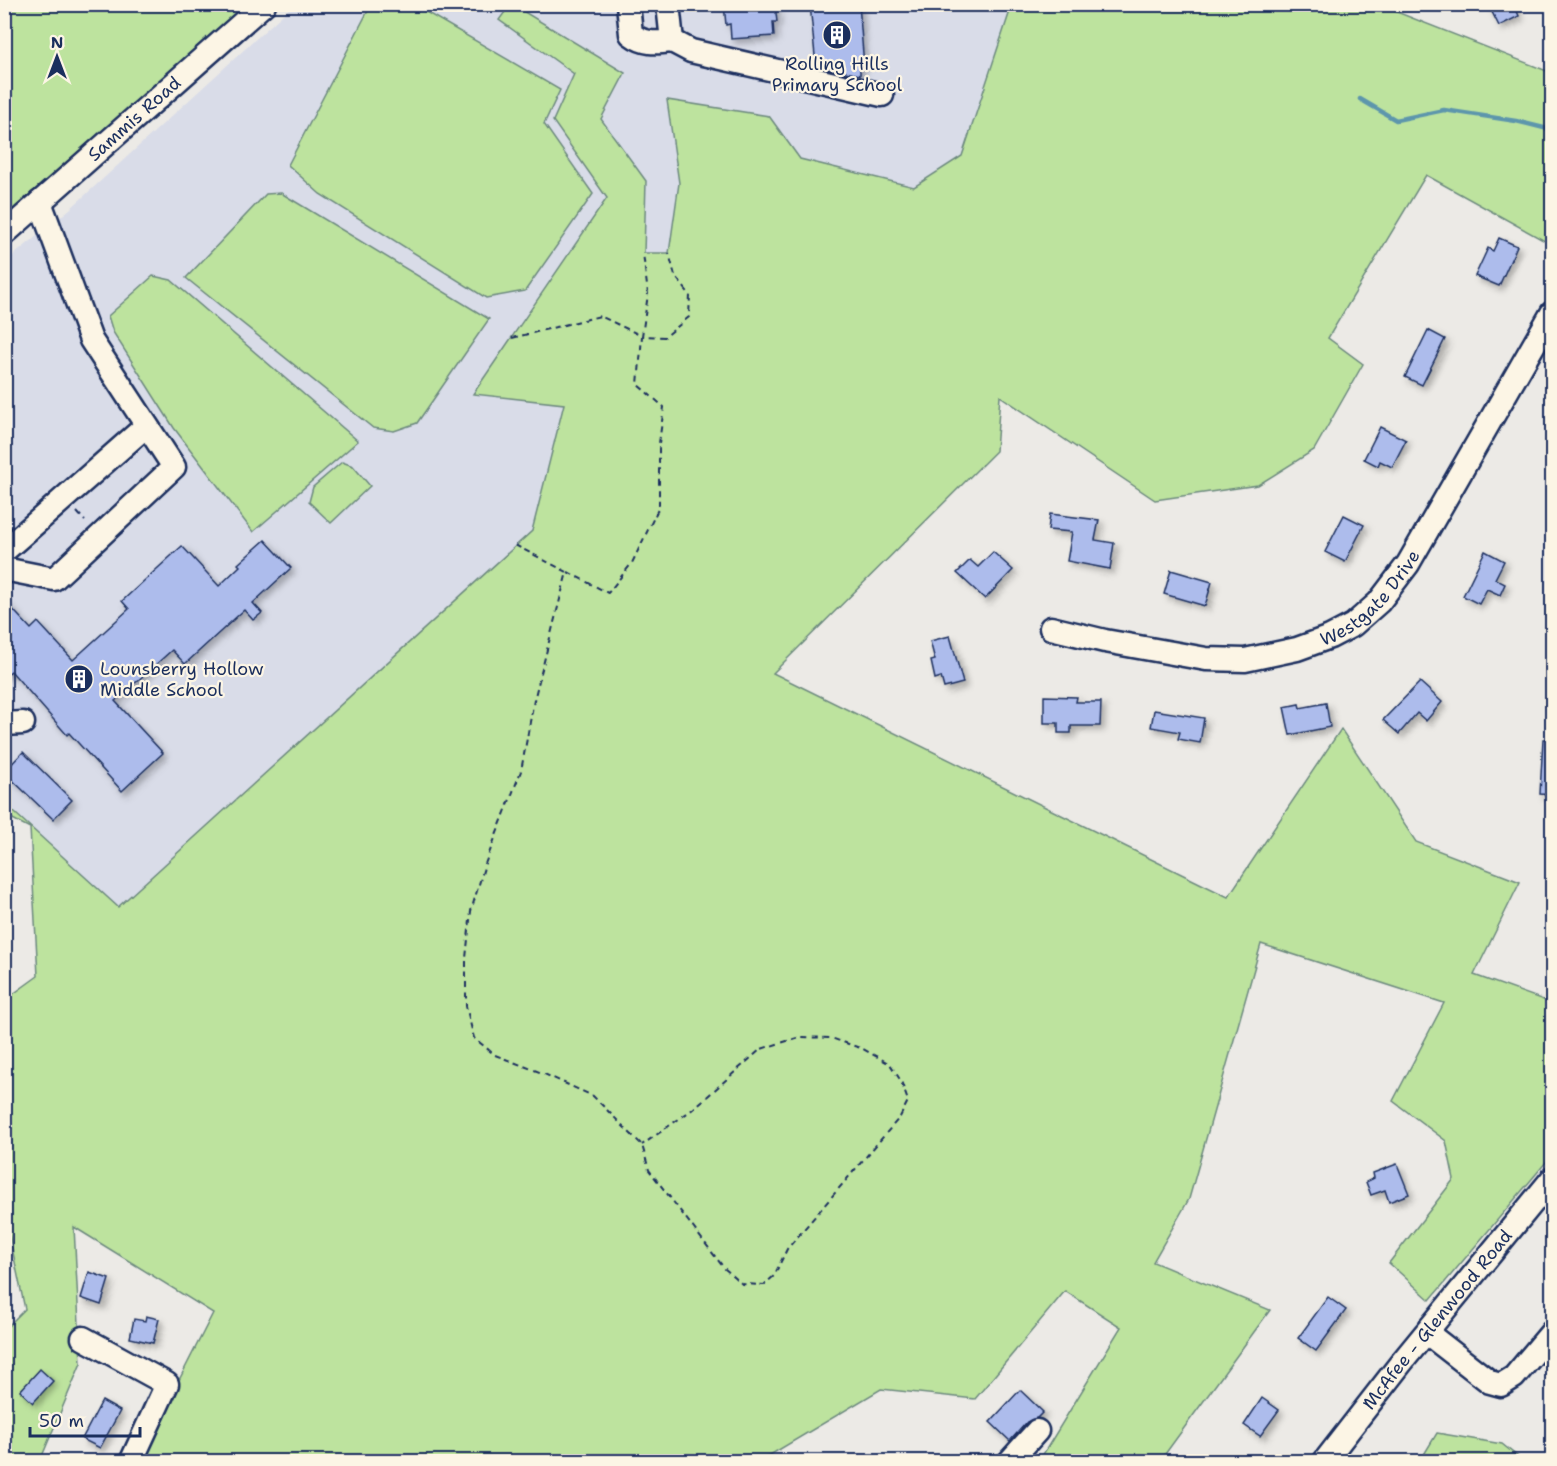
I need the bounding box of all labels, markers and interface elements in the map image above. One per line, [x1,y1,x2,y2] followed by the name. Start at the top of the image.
[821,19,853,51] building icon: Rolling Hills Primary School
[27,27,87,87] north arrow
[51,32,63,53] text: N
[772,52,903,97] place label: Rolling Hills Primary School
[83,71,186,166] street label: Sammis Road
[1317,546,1426,652] street label: Westgate Drive
[100,657,264,702] place label: Lounsberry Hollow Middle School
[63,663,95,695] building icon: Lounsberry Hollow Middle School
[1357,1224,1518,1415] street label: McAfee - Glenwood Road
[30,1400,140,1438] scale bar
[39,1409,84,1433] text: 50 m

